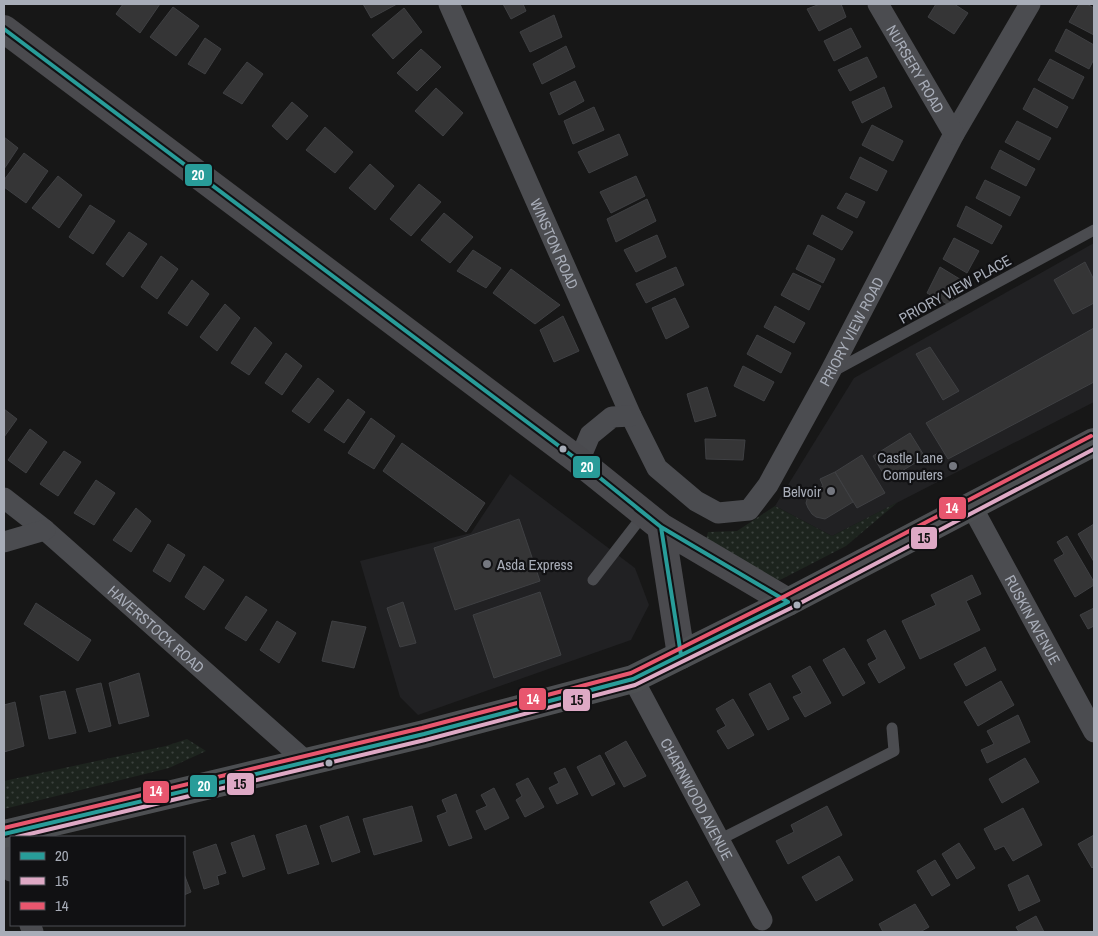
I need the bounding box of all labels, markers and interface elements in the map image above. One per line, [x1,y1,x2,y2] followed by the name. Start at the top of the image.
[882,21,950,117] street label: NURSERY ROAD
[184,163,213,187] line badge: 20
[192,166,204,184] text: 20
[526,195,584,292] street label: WINSTON ROAD
[895,249,1015,329] street label: PRIORY VIEW PLACE
[814,273,888,390] street label: PRIORY VIEW ROAD
[558,444,568,454] unlabelled marker
[877,447,943,485] place label: Castle Lane Computers
[572,455,601,479] line badge: 20
[581,458,593,476] text: 20
[947,460,959,472] marker: Castle Lane Computers
[783,481,821,502] place label: Belvoir
[825,485,837,497] marker: Belvoir
[938,496,967,520] line badge: 14
[946,499,959,517] text: 14
[910,526,938,550] line badge: 15
[918,529,931,547] text: 15
[496,554,573,575] place label: Asda Express
[481,558,493,570] marker: Asda Express
[1000,571,1066,668] street label: RUSKIN AVENUE
[104,580,210,677] street label: HAVERSTOCK ROAD
[792,600,802,610] unlabelled marker
[518,687,547,711] line badge: 14
[562,688,591,712] line badge: 15
[527,690,540,708] text: 14
[571,691,584,709] text: 15
[656,734,739,864] street label: CHARNWOOD AVENUE
[324,758,334,768] unlabelled marker
[226,772,255,796] line badge: 15
[189,774,218,798] line badge: 20
[234,775,247,793] text: 15
[198,777,210,795] text: 20
[142,780,170,804] line badge: 14
[150,782,163,800] text: 14
[10,836,185,926] legend
[55,845,69,866] text: 20
[55,870,69,891] text: 15
[55,895,69,916] text: 14

